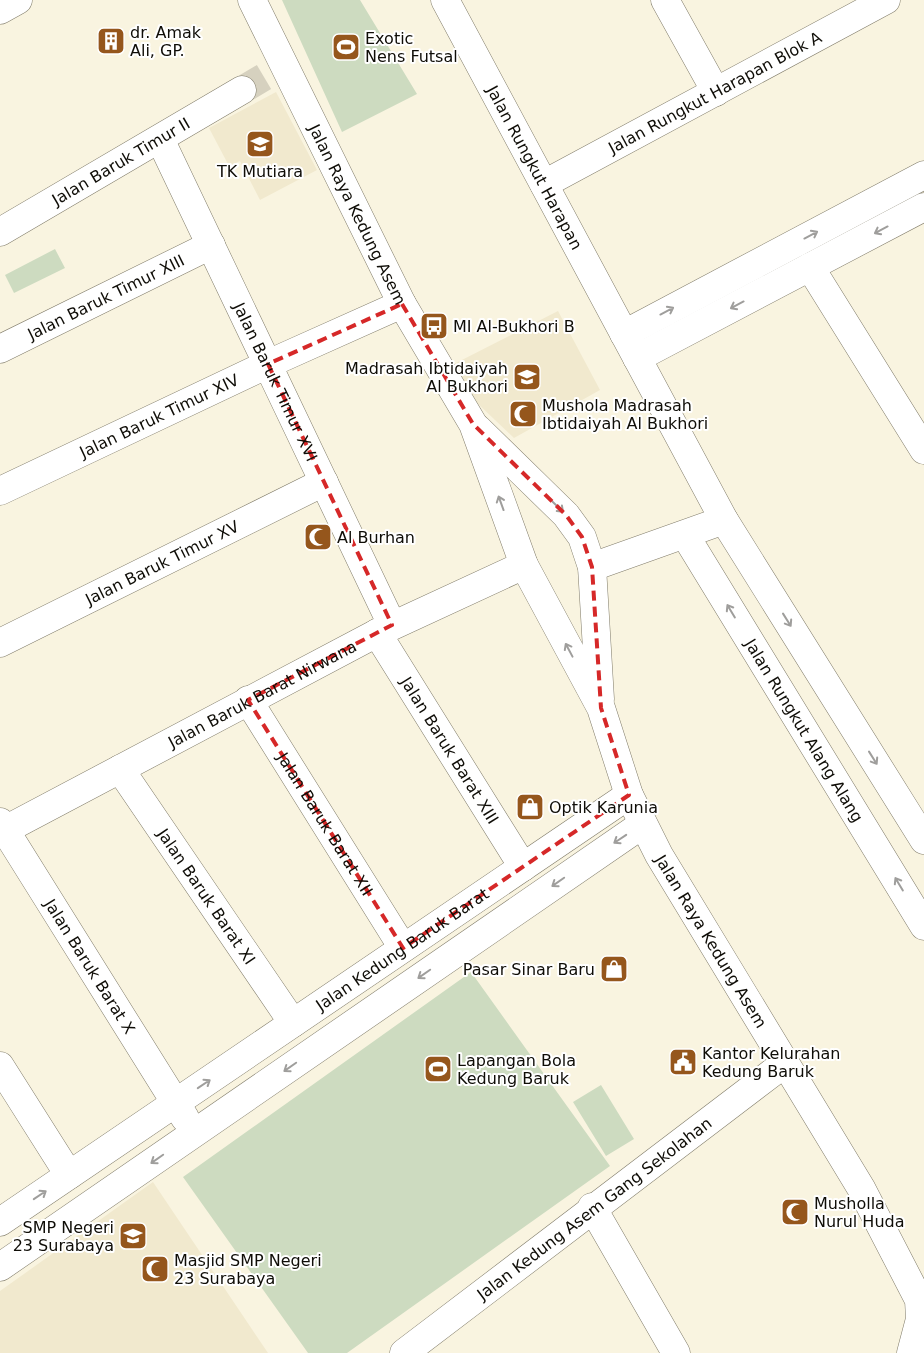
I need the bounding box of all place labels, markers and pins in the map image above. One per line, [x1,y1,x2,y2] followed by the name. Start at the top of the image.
[130,23,202,60] place label: dr. Amak Ali, GP.
[96,26,126,56] building icon: dr. Amak Ali, GP.
[365,29,458,66] place label: Exotic Nens Futsal
[331,32,361,62] sports icon: Exotic Nens Futsal
[245,129,275,159] school or university icon: TK Mutiara
[216,162,303,181] place label: TK Mutiara
[419,311,449,341] bus stop icon: MI Al-Bukhori B
[453,317,575,336] place label: MI Al-Bukhori B
[345,359,508,396] place label: Madrasah Ibtidaiyah Al Bukhori
[512,362,542,392] school or university icon: Madrasah Ibtidaiyah Al Bukhori
[542,396,708,433] place label: Mushola Madrasah Ibtidaiyah Al Bukhori
[508,399,538,429] mosque icon: Mushola Madrasah Ibtidaiyah Al Bukhori
[303,522,333,552] mosque icon: Al Burhan
[337,528,415,547] place label: Al Burhan
[515,792,545,822] shop icon: Optik Karunia
[549,798,658,817] place label: Optik Karunia
[599,954,629,984] shop icon: Pasar Sinar Baru
[463,960,595,979] place label: Pasar Sinar Baru
[702,1044,840,1081] place label: Kantor Kelurahan Kedung Baruk
[668,1047,698,1077] public building icon: Kantor Kelurahan Kedung Baruk
[457,1051,576,1088] place label: Lapangan Bola Kedung Baruk
[423,1054,453,1084] sports icon: Lapangan Bola Kedung Baruk
[814,1194,905,1231] place label: Musholla Nurul Huda
[780,1197,810,1227] mosque icon: Musholla Nurul Huda
[13,1218,114,1255] place label: SMP Negeri 23 Surabaya
[118,1221,148,1251] school or university icon: SMP Negeri 23 Surabaya
[174,1251,322,1288] place label: Masjid SMP Negeri 23 Surabaya
[140,1254,170,1284] mosque icon: Masjid SMP Negeri 23 Surabaya

